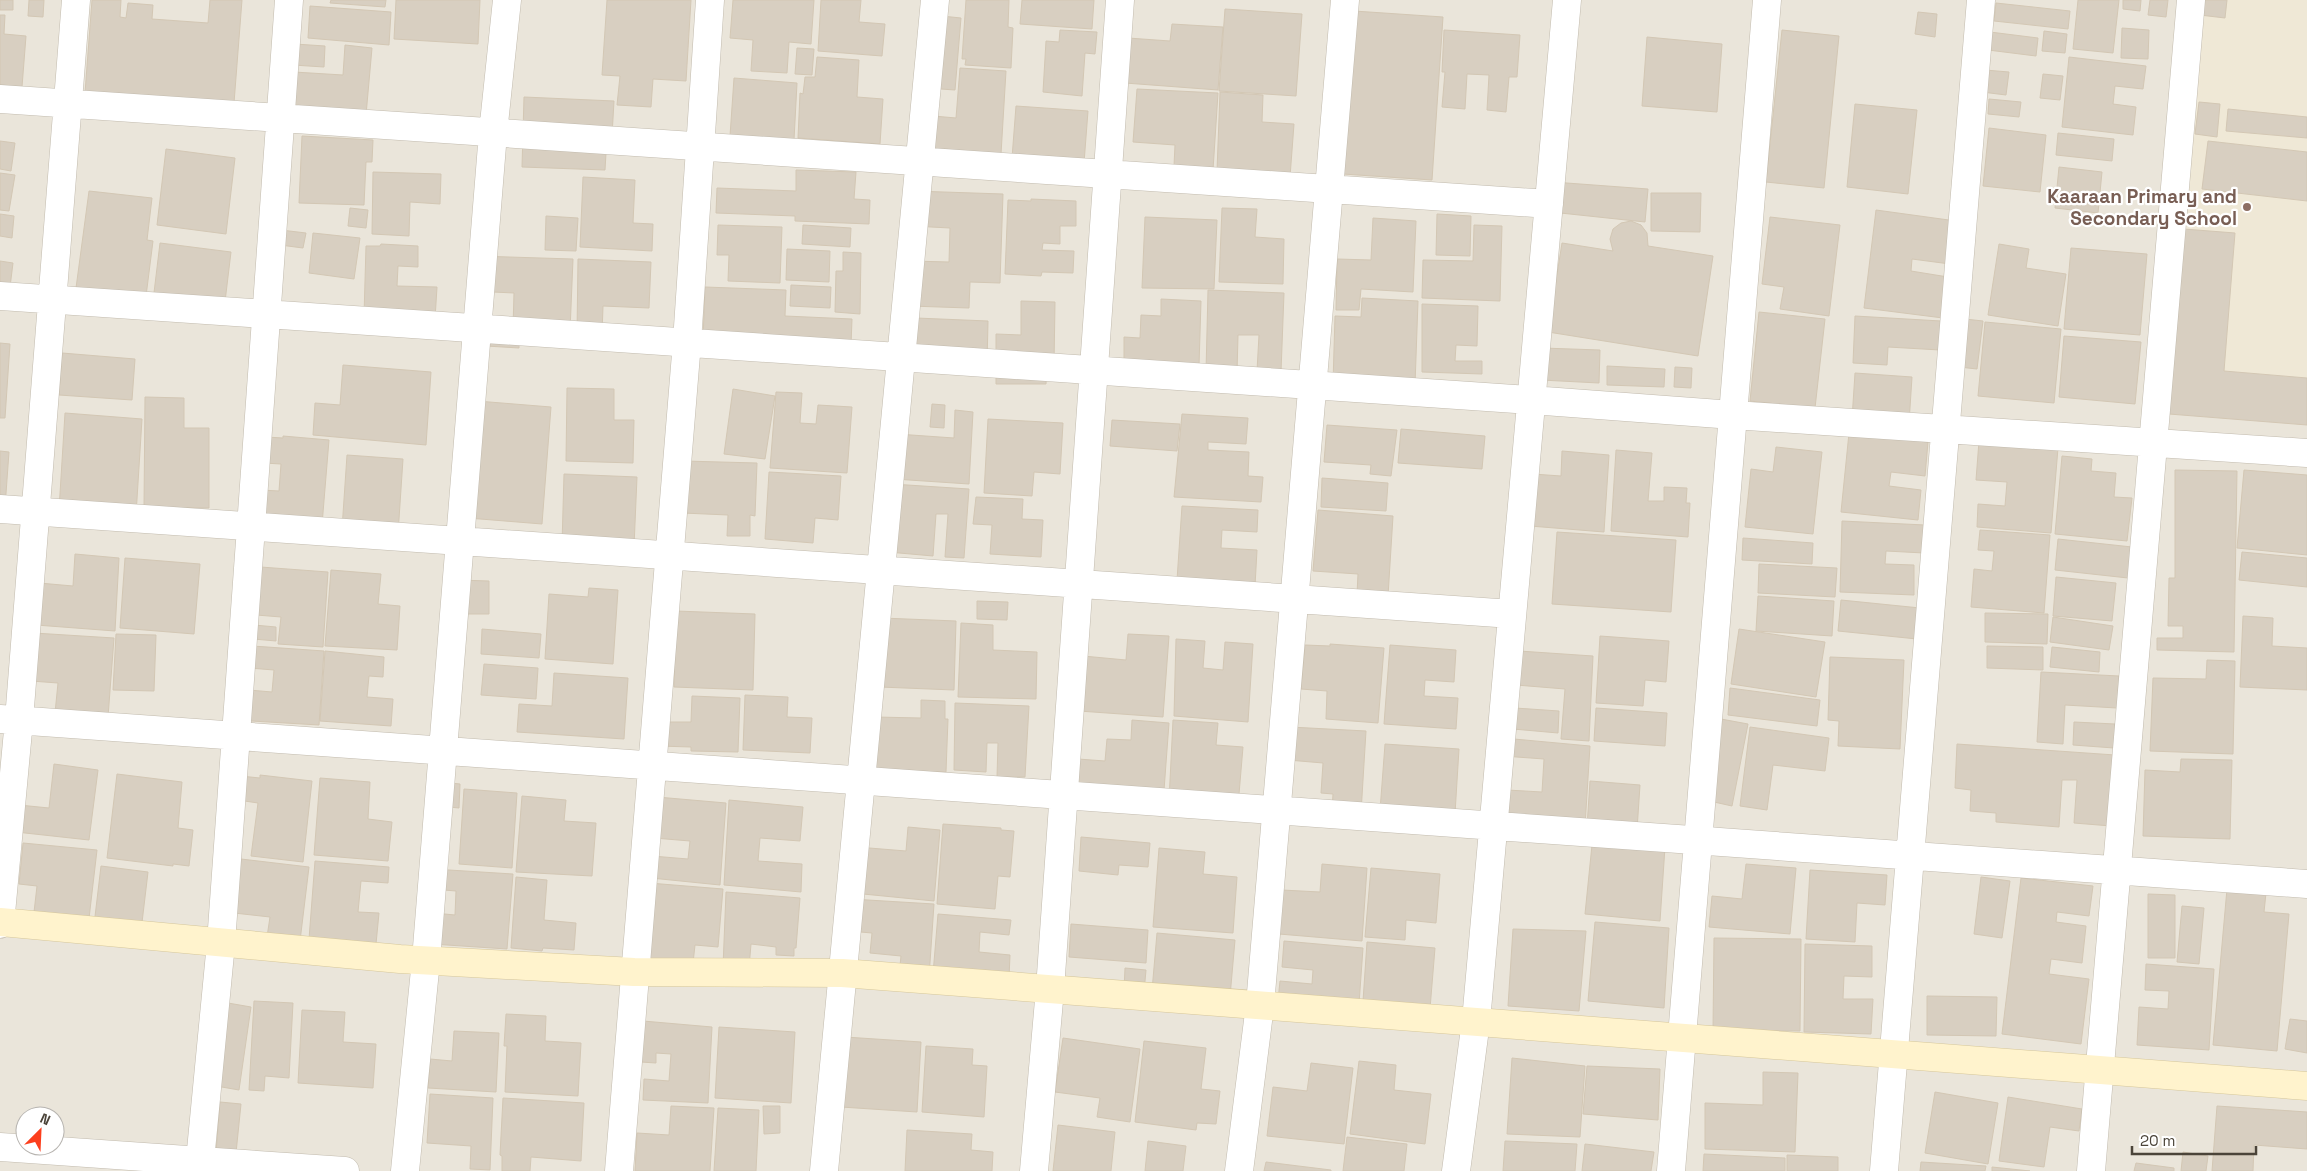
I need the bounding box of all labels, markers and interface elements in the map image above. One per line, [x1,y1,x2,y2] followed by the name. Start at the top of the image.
[2047,184,2237,231] place label: Kaaraan Primary and Secondary School
[2241,201,2253,213] marker: Kaaraan Primary and Secondary School
[15,1106,65,1156] north arrow
[37,1109,53,1129] text: N
[2132,1124,2256,1156] scale bar
[2140,1131,2175,1150] text: 20 m

